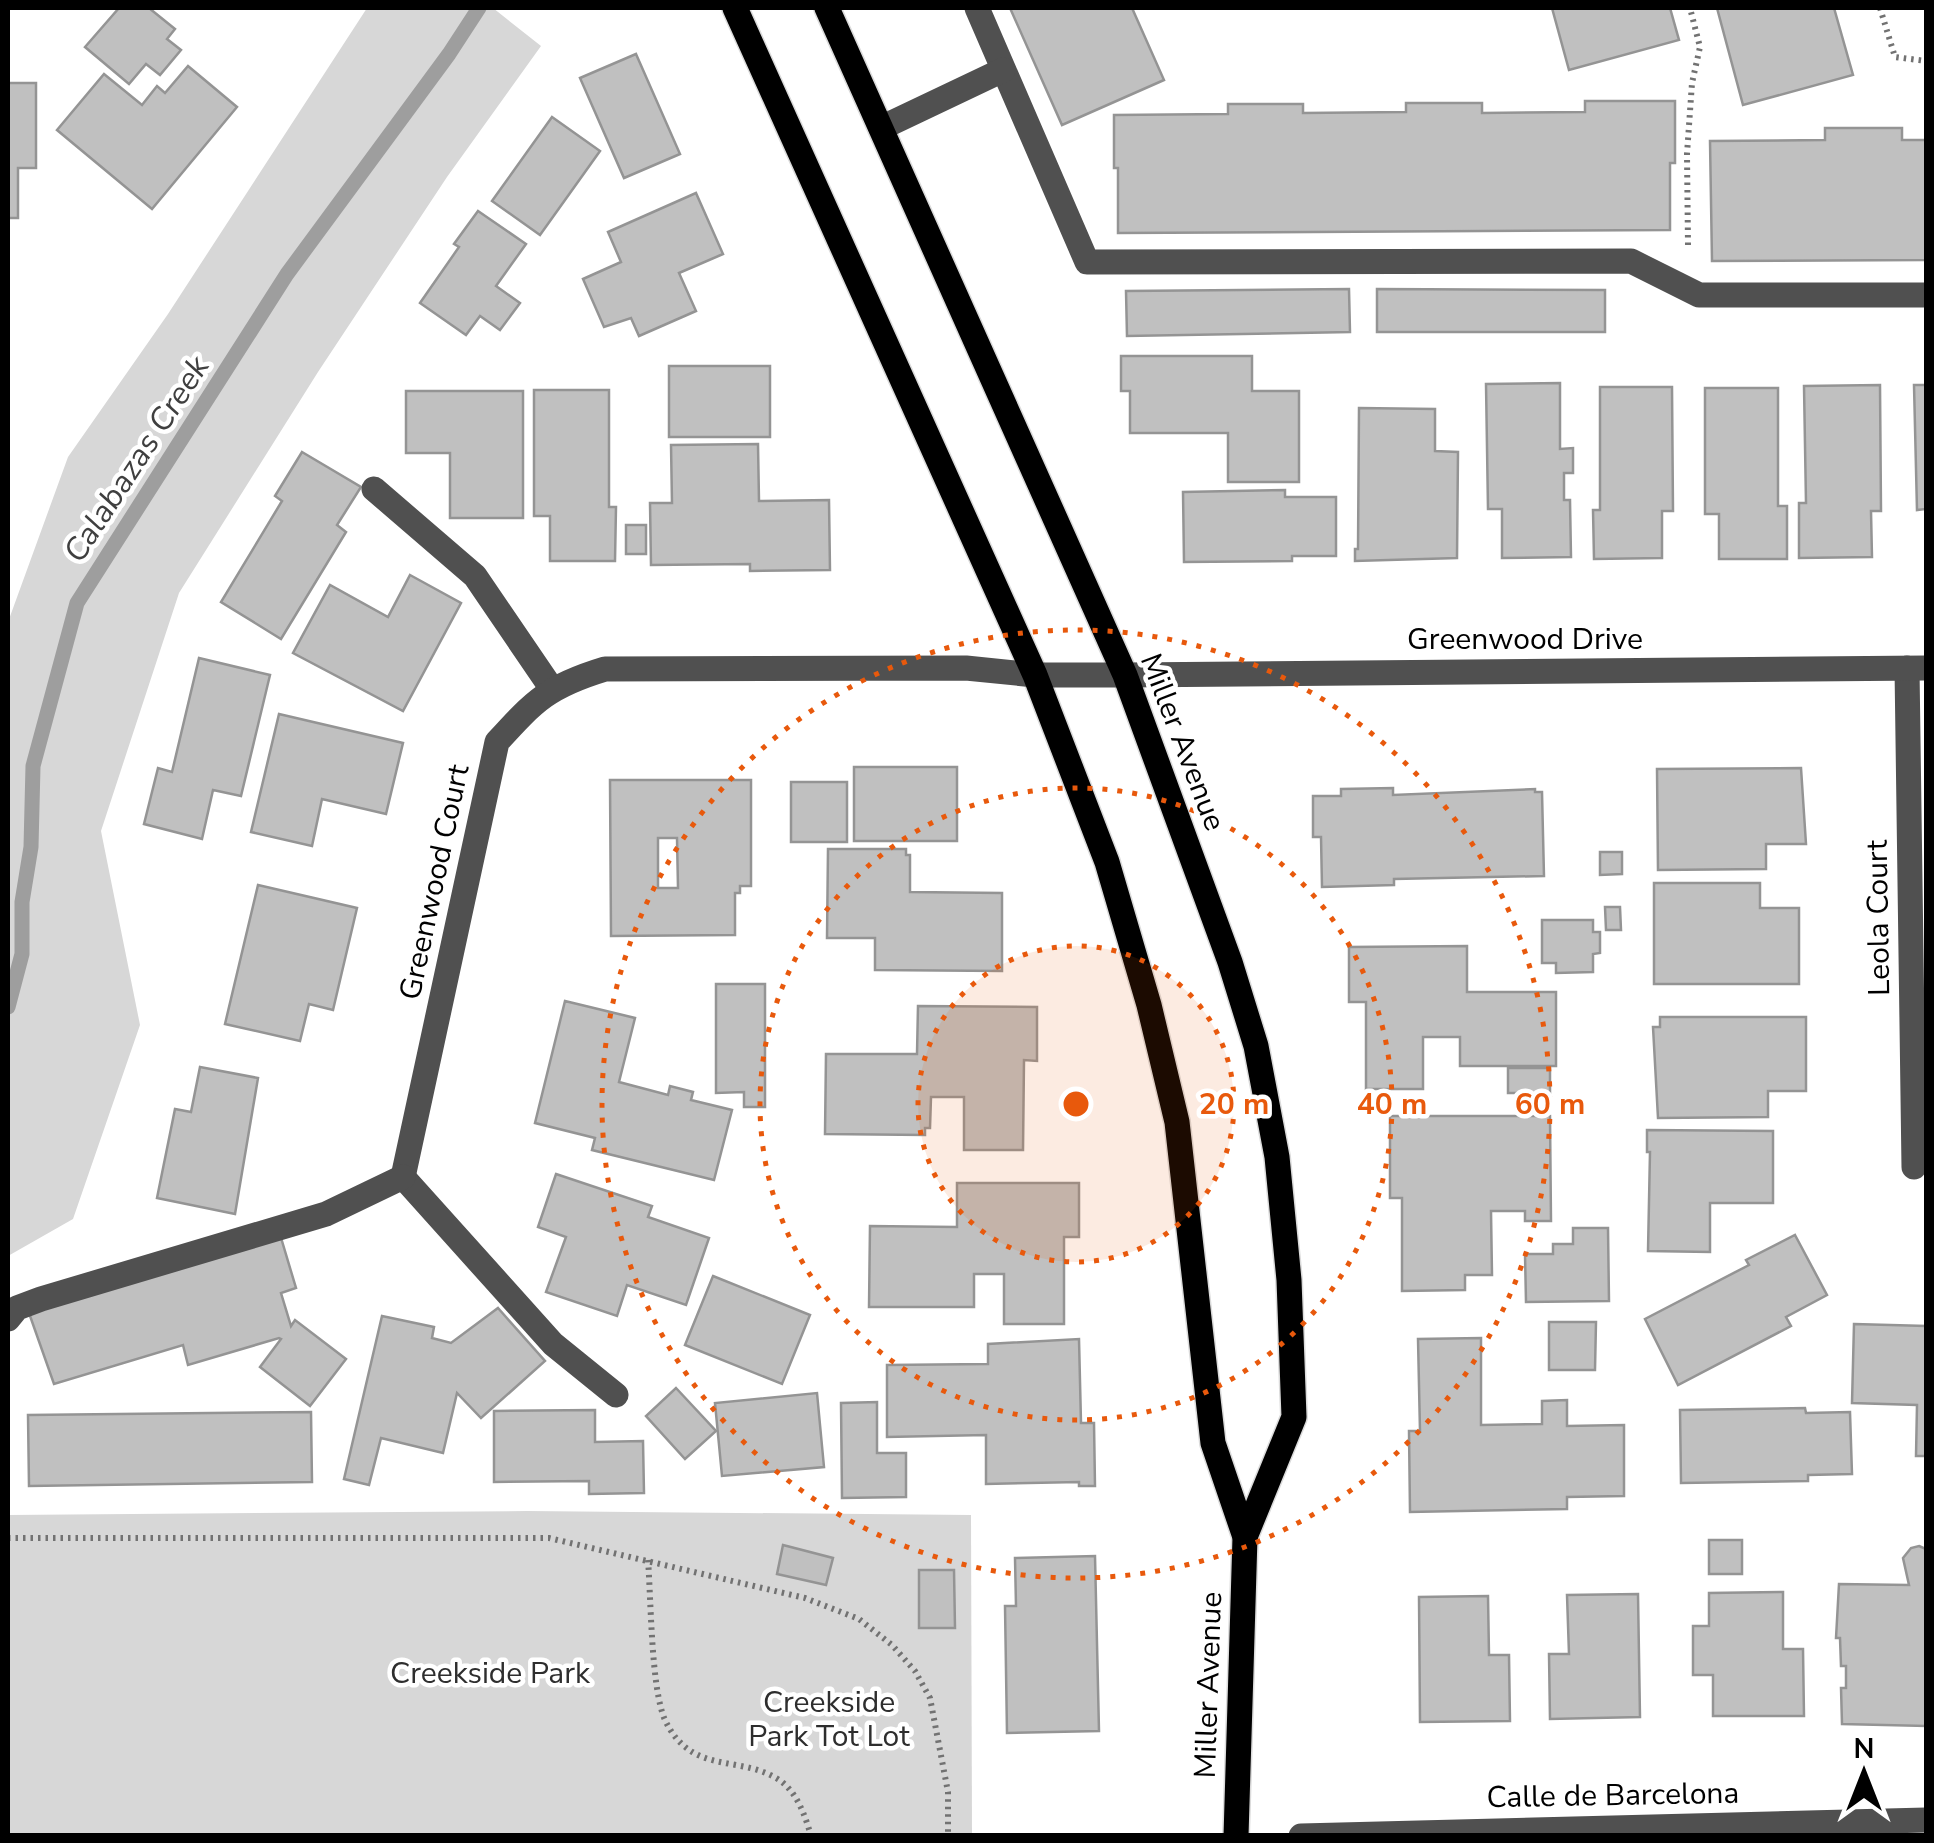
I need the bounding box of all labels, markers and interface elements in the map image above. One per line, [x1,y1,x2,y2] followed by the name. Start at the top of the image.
[54,347,220,571] water label: Calabazas Creek
[1407,619,1643,660] street label: Greenwood Drive
[1130,648,1235,837] street label: Miller Avenue
[390,760,480,1003] street label: Greenwood Court
[1857,839,1900,996] street label: Leola Court
[1199,1084,1269,1125] text: 20 m
[1357,1084,1427,1125] text: 40 m
[1515,1084,1585,1125] text: 60 m
[1058,1086,1094,1122] centre of rings
[1185,1591,1232,1779] street label: Miller Avenue
[390,1653,591,1694] park label: Creekside Park
[748,1682,910,1757] park label: Creekside Park Tot Lot
[1814,1723,1914,1823] north arrow
[1854,1730,1874,1768] text: N
[1486,1773,1740,1818] street label: Calle de Barcelona

